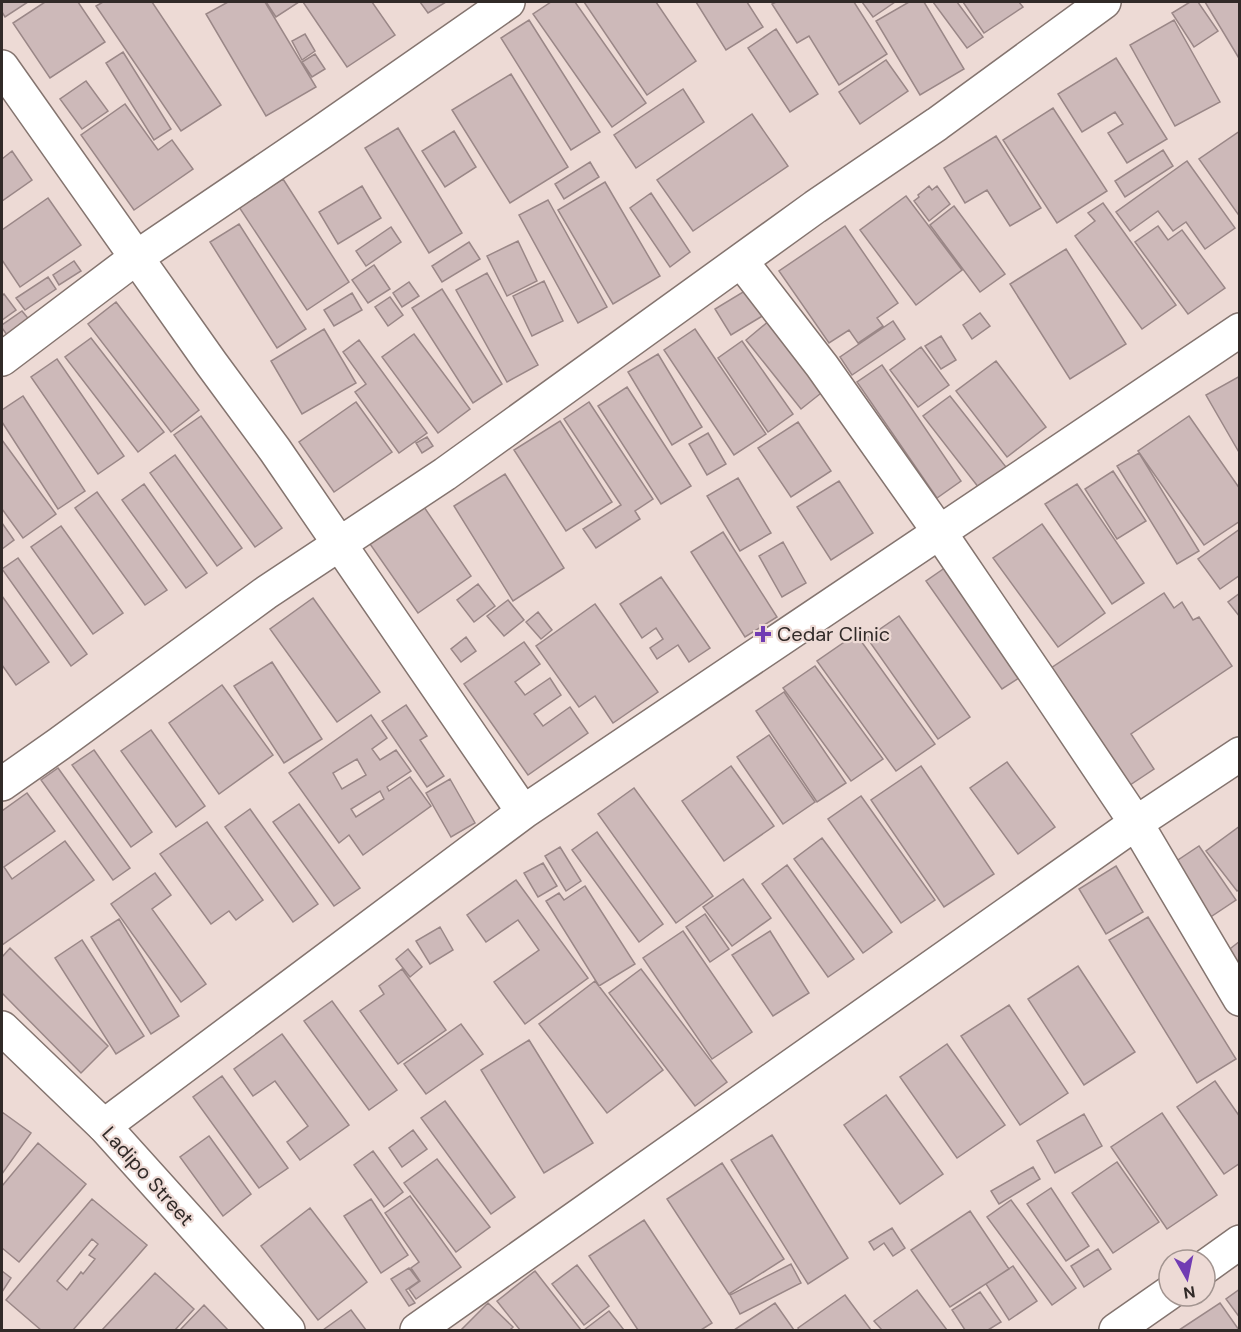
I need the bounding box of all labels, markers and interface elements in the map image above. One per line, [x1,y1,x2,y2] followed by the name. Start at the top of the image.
[777,621,890,647] place label: Cedar Clinic
[754,625,772,643] marker: Cedar Clinic
[96,1121,200,1231] street label: Ladipo Street
[1157,1248,1217,1308] north arrow
[1182,1281,1197,1304] text: N

